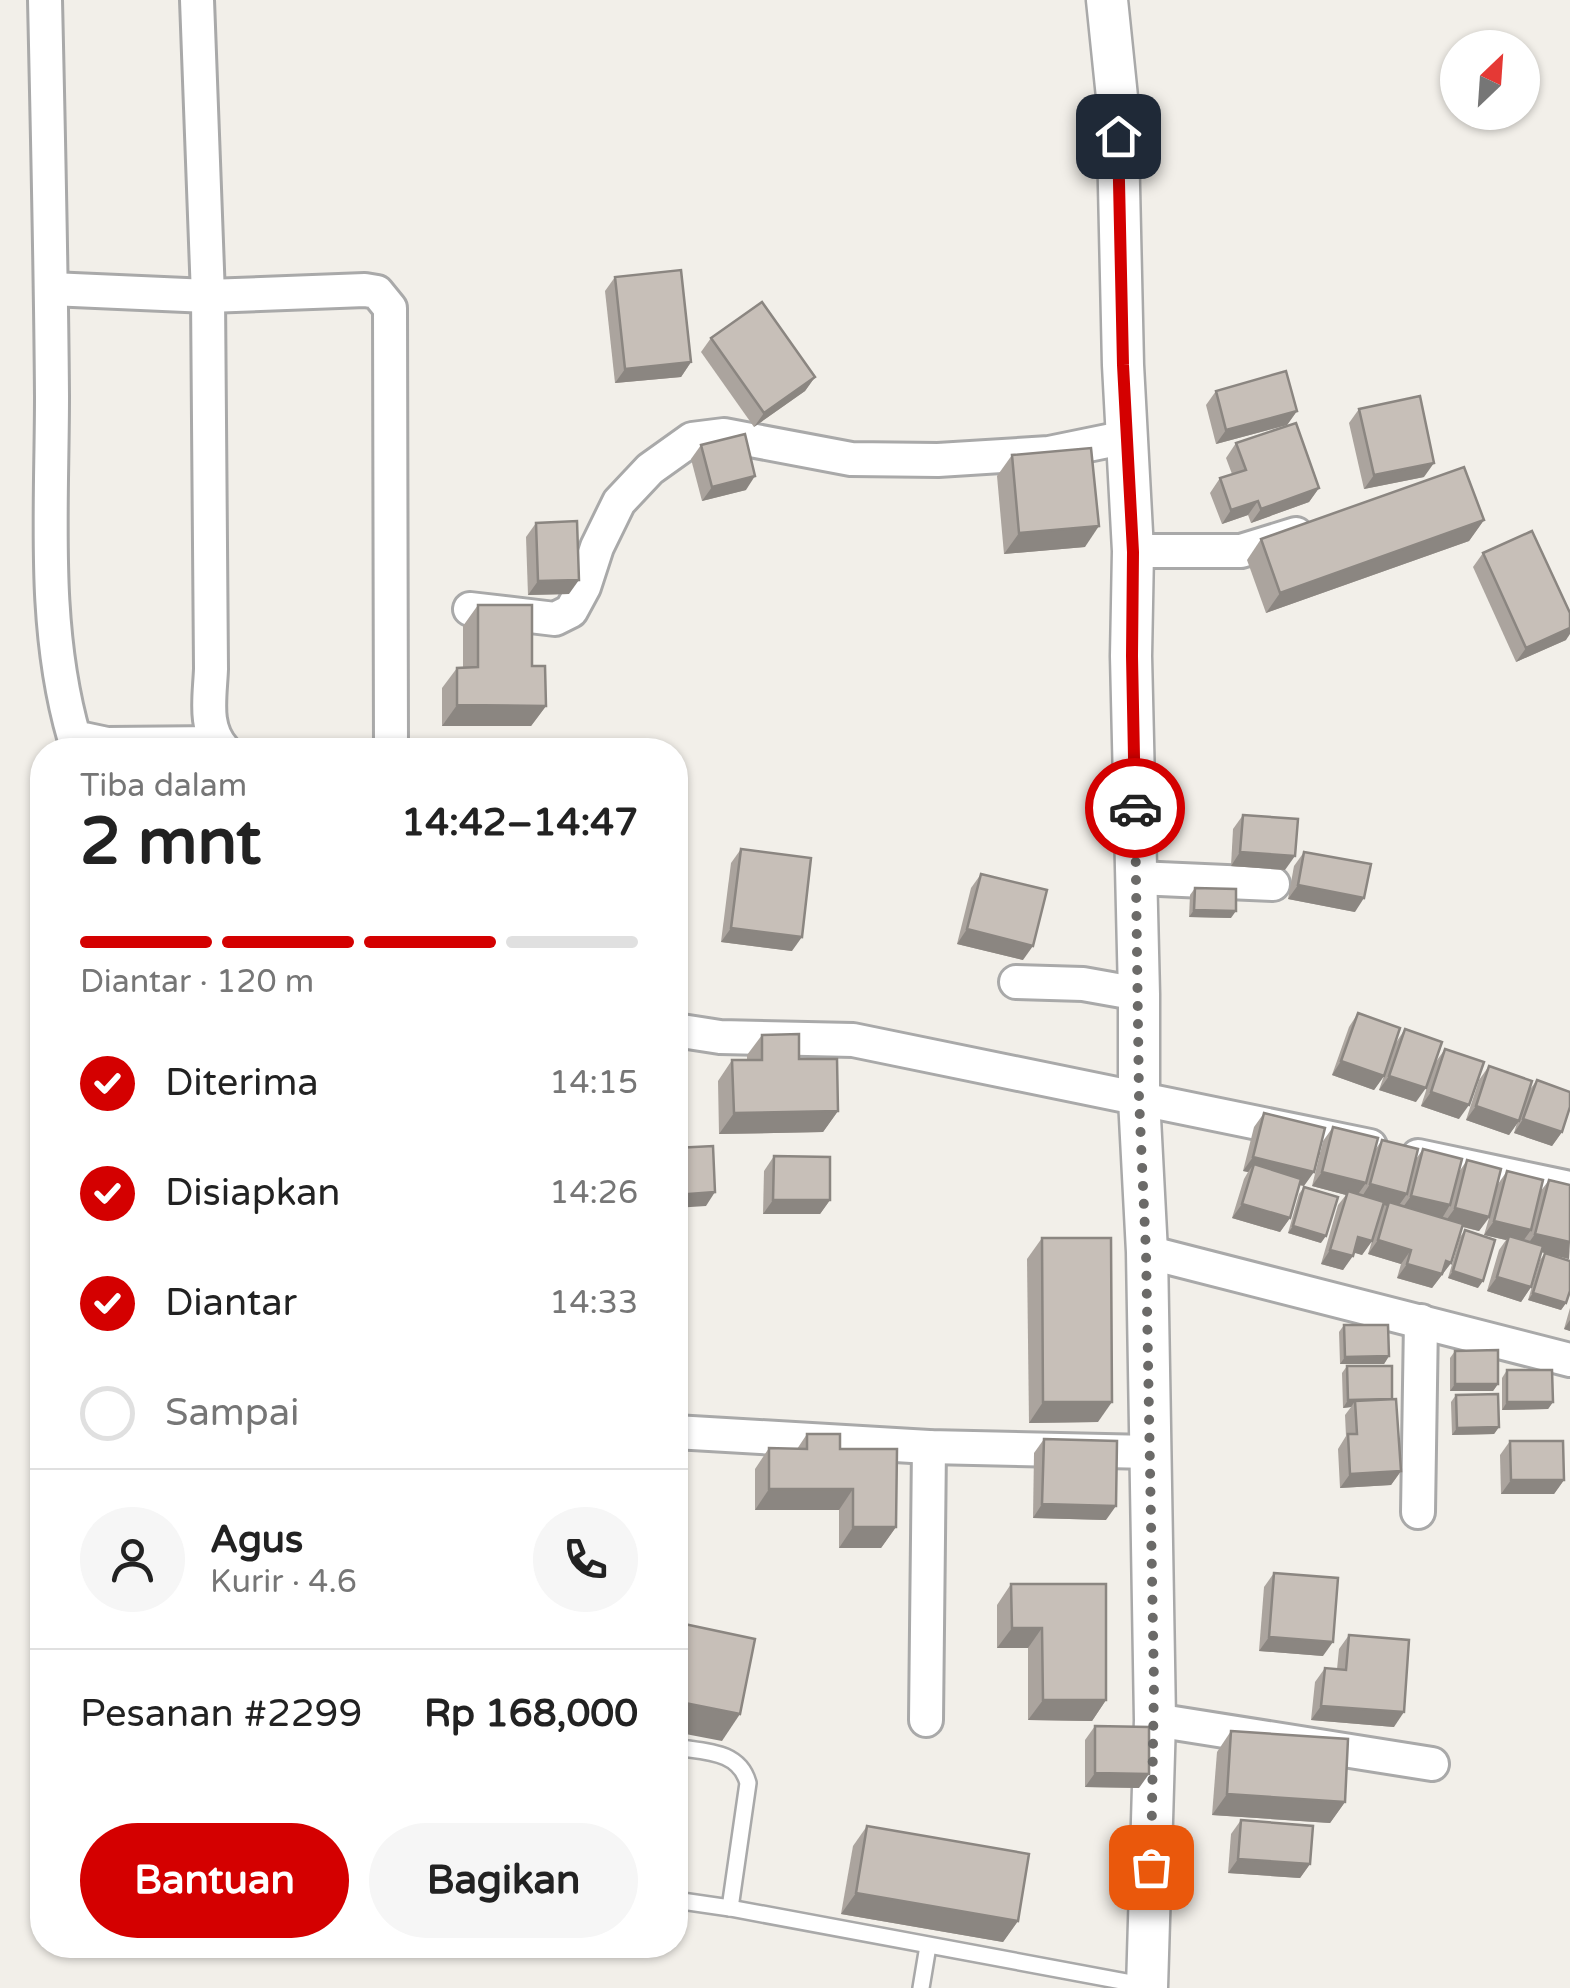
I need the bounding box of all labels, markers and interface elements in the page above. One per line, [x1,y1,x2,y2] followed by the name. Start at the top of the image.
[1440,30,1540,130] north arrow
[1440,30,1540,130] map controls
[1076,94,1161,179] pin
[1091,109,1146,164] icon: home
[1085,758,1185,858] courier
[80,767,247,805] text: Tiba dalam
[1108,781,1163,836] icon: car
[401,800,638,846] text: 14:42–14:47
[80,803,261,882] text: 2 mnt
[80,963,314,1001] text: Diantar · 120 m
[80,1056,135,1111] icon: check
[165,1060,319,1106] text: Diterima
[549,1064,638,1102] text: 14:15
[80,1166,135,1221] icon: check
[165,1170,341,1216] text: Disiapkan
[549,1174,638,1212] text: 14:26
[80,1276,135,1331] icon: check
[165,1280,297,1326] text: Diantar
[549,1284,638,1322] text: 14:33
[165,1390,299,1436] text: Sampai
[80,1507,185,1612] button: person
[533,1507,638,1612] button: phone
[210,1517,303,1563] text: Agus
[210,1563,357,1601] text: Kurir · 4.6
[80,1691,362,1737] text: Pesanan #2299
[424,1691,638,1737] text: Rp 168,000
[80,1823,349,1938] button: Bantuan
[369,1823,638,1938] button: Bagikan
[1109,1825,1194,1910] pin
[1124,1840,1179,1895] icon: bag

